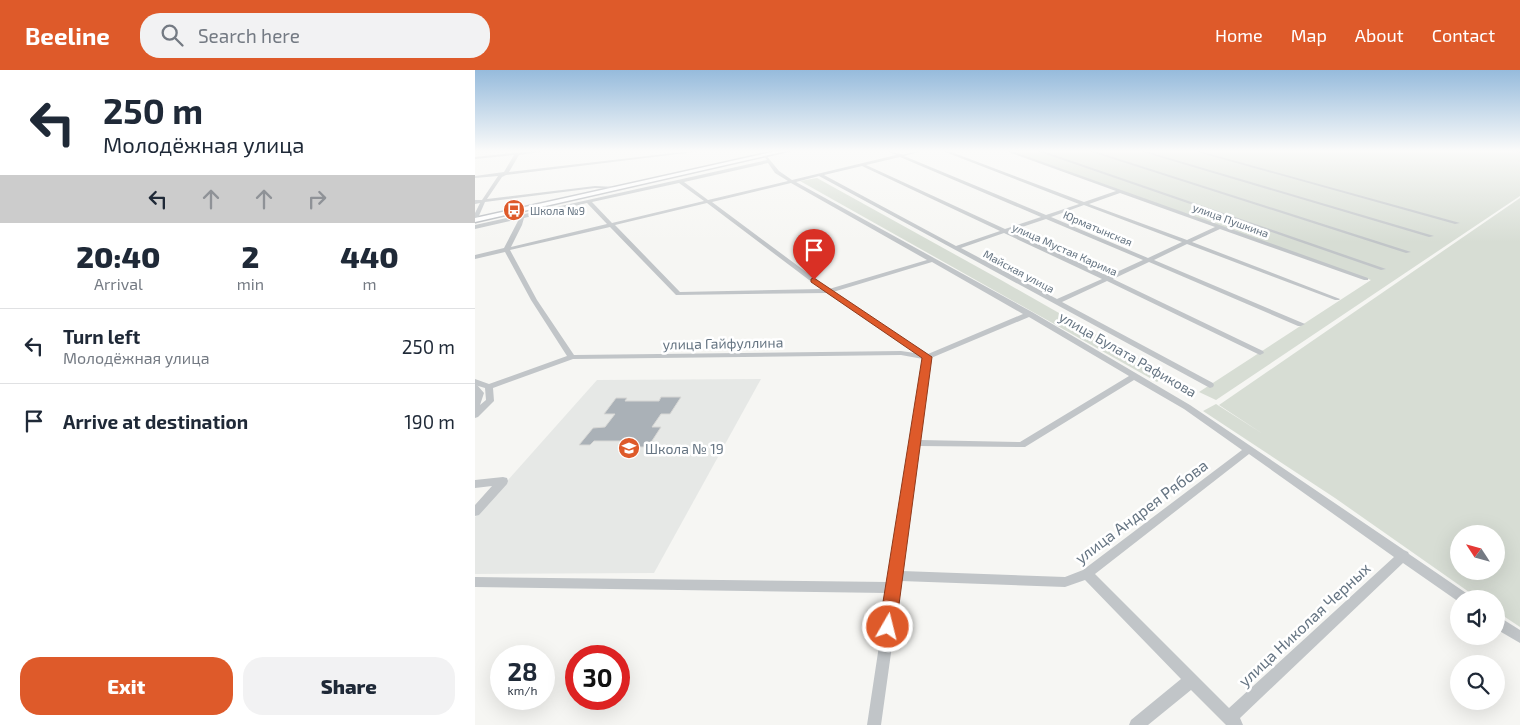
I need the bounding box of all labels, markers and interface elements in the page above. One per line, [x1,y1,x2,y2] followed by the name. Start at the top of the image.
[140,13,490,58] search box
[25,21,110,50] text: Beeline
[158,21,186,49] icon: search
[198,24,300,47] text: Search here
[1215,24,1263,46] text: Home
[1291,24,1327,46] text: Map
[1355,24,1404,46] text: About
[1432,24,1495,46] text: Contact
[103,89,203,131] text: 250 m
[20,90,85,155] icon: left
[103,131,304,157] text: Молодёжная улица
[144,185,172,213] icon: left
[197,185,225,213] icon: ahead
[250,185,278,213] icon: ahead
[303,185,331,213] icon: right
[502,198,526,222] bus stop icon: Школа №9
[1191,200,1271,241] street label: улица Пушкина
[530,204,585,217] place label: Школа №9
[1061,208,1135,248] street label: Юрматынская
[1010,220,1120,279] street label: улица Мустая Карима
[793,229,835,280] pin
[800,236,828,264] icon: arrive
[76,238,160,274] text: 20:40
[241,238,259,274] text: 2
[340,238,399,274] text: 440
[981,247,1057,296] street label: Майская улица
[94,274,143,293] text: Arrival
[237,274,264,293] text: min
[362,274,376,293] text: m
[1056,308,1200,400] street label: улица Булата Рафикова
[63,325,140,348] text: Turn left
[20,332,48,360] icon: left
[663,333,783,353] street label: улица Гайфуллина
[402,335,455,358] text: 250 m
[63,348,210,367] text: Молодёжная улица
[20,407,48,435] icon: arrive
[63,410,248,433] text: Arrive at destination
[404,410,455,433] text: 190 m
[617,436,641,460] school or university icon: Школа № 19
[645,440,724,457] place label: Школа № 19
[1071,455,1212,568] street label: улица Андрея Рябова
[1450,525,1505,580] north arrow
[1450,525,1505,710] map controls
[1234,558,1375,691] street label: улица Николая Черных
[1450,590,1505,645] button: sound
[861,600,913,652] position arrow
[565,645,630,710] speed limit sign: 30
[1450,655,1505,710] button: search
[507,656,538,686] text: 28
[20,657,233,715] button: Exit
[243,657,455,715] button: Share
[508,683,537,697] text: km/h

